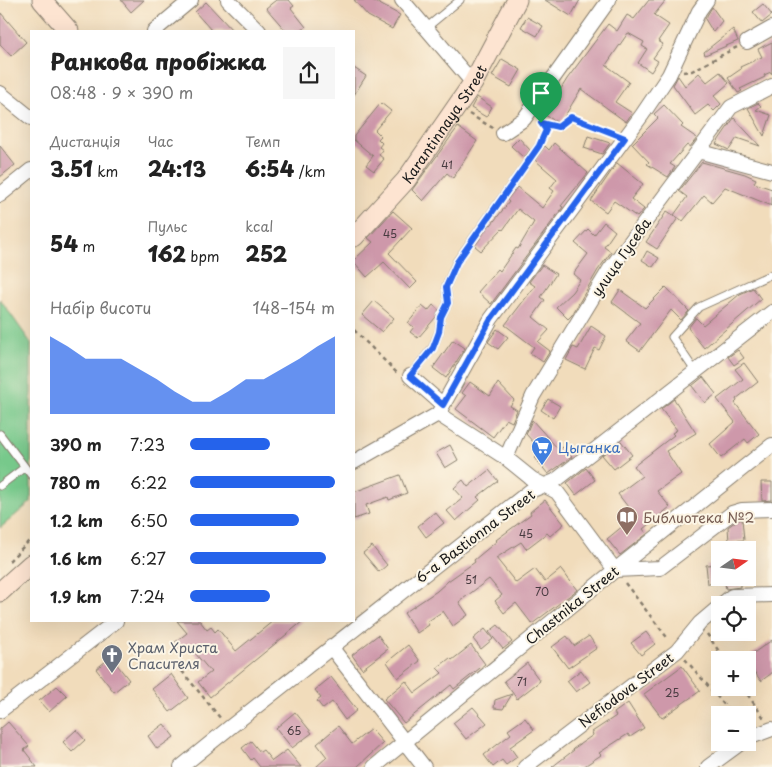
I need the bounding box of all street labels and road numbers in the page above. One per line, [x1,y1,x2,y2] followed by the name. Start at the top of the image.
[396,60,492,188] street label: Karantinnaya Street
[586,213,656,301] street label: улица Гусева
[411,484,539,588] street label: 6-a Bastionna Street
[521,560,624,649] street label: Chastnika Street
[574,647,678,733] street label: Nefiodova Street

